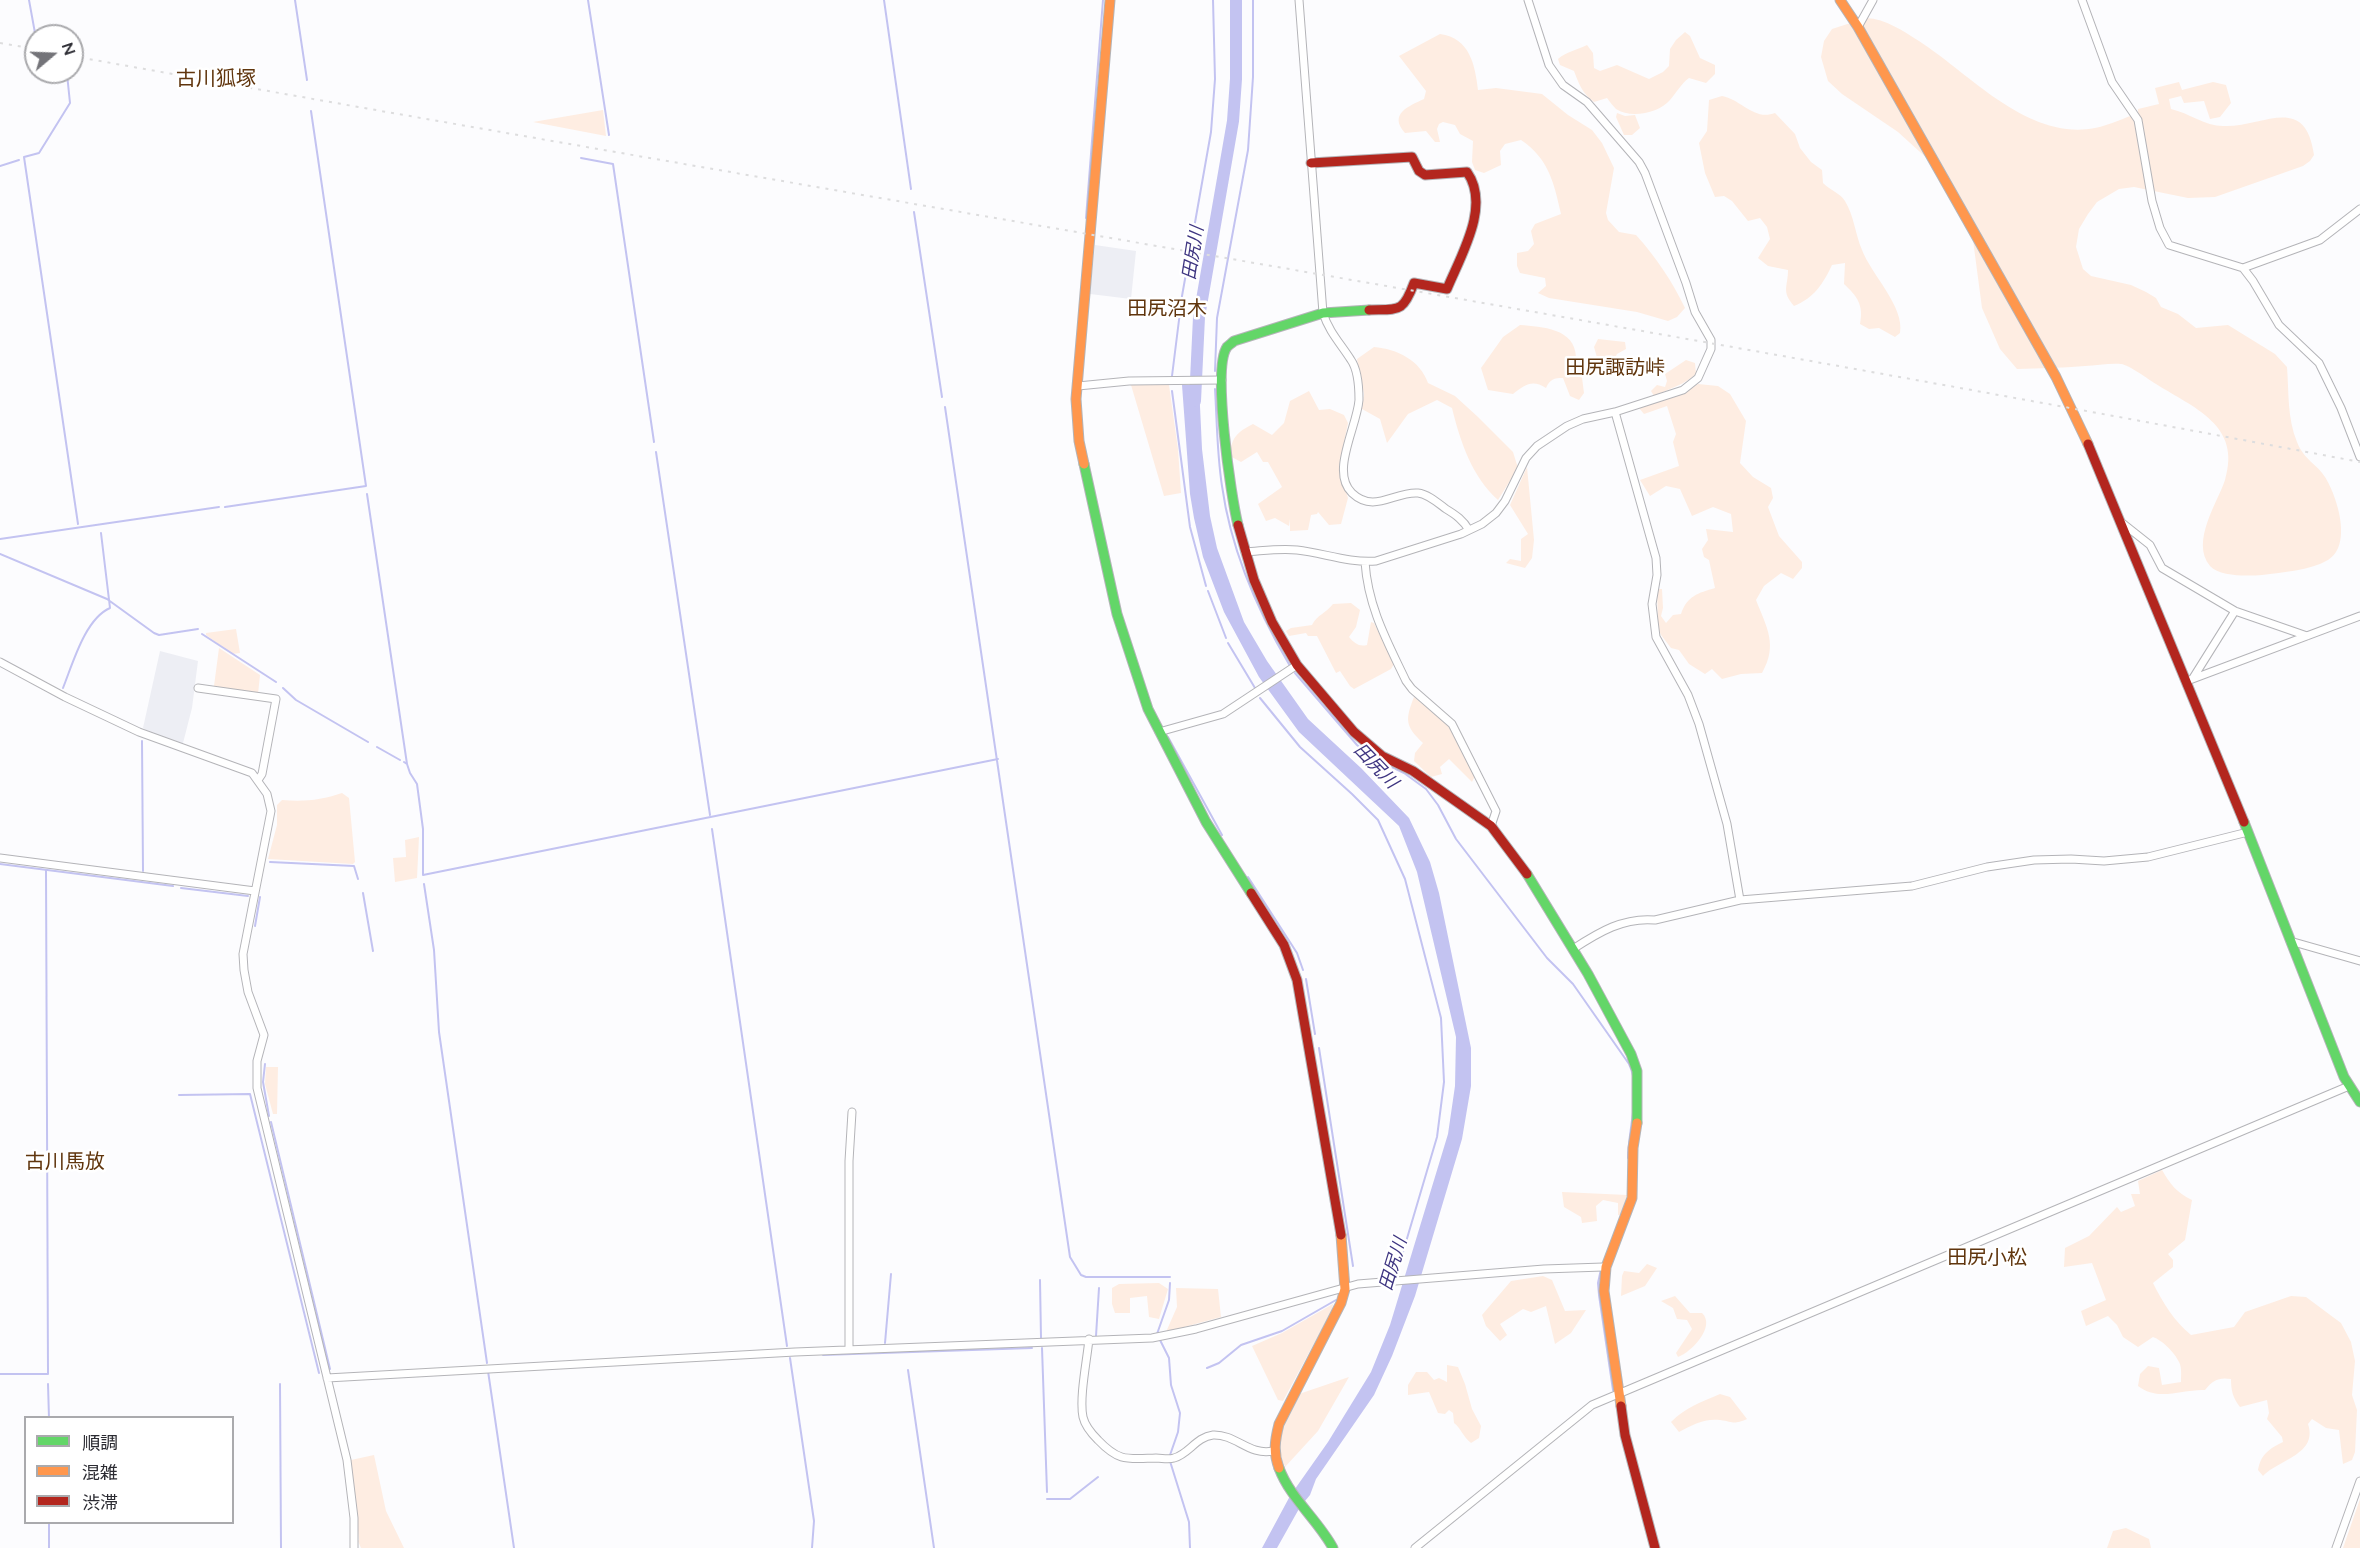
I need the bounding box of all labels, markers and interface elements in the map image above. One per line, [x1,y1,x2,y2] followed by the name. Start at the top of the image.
[24,24,84,84] north arrow
[59,40,81,58] text: N
[176,67,256,91] district label: 古川狐塚
[1178,225,1208,281] water label: 田尻川
[1127,297,1207,321] district label: 田尻沼木
[1565,356,1665,380] district label: 田尻諏訪峠
[1349,739,1403,793] water label: 田尻川
[25,1150,105,1174] district label: 古川馬放
[1375,1235,1411,1293] water label: 田尻川
[1947,1246,2027,1270] district label: 田尻小松
[24,1416,234,1524] legend
[82,1431,118,1453] text: 順調
[82,1461,118,1483] text: 混雑
[82,1491,118,1513] text: 渋滞

